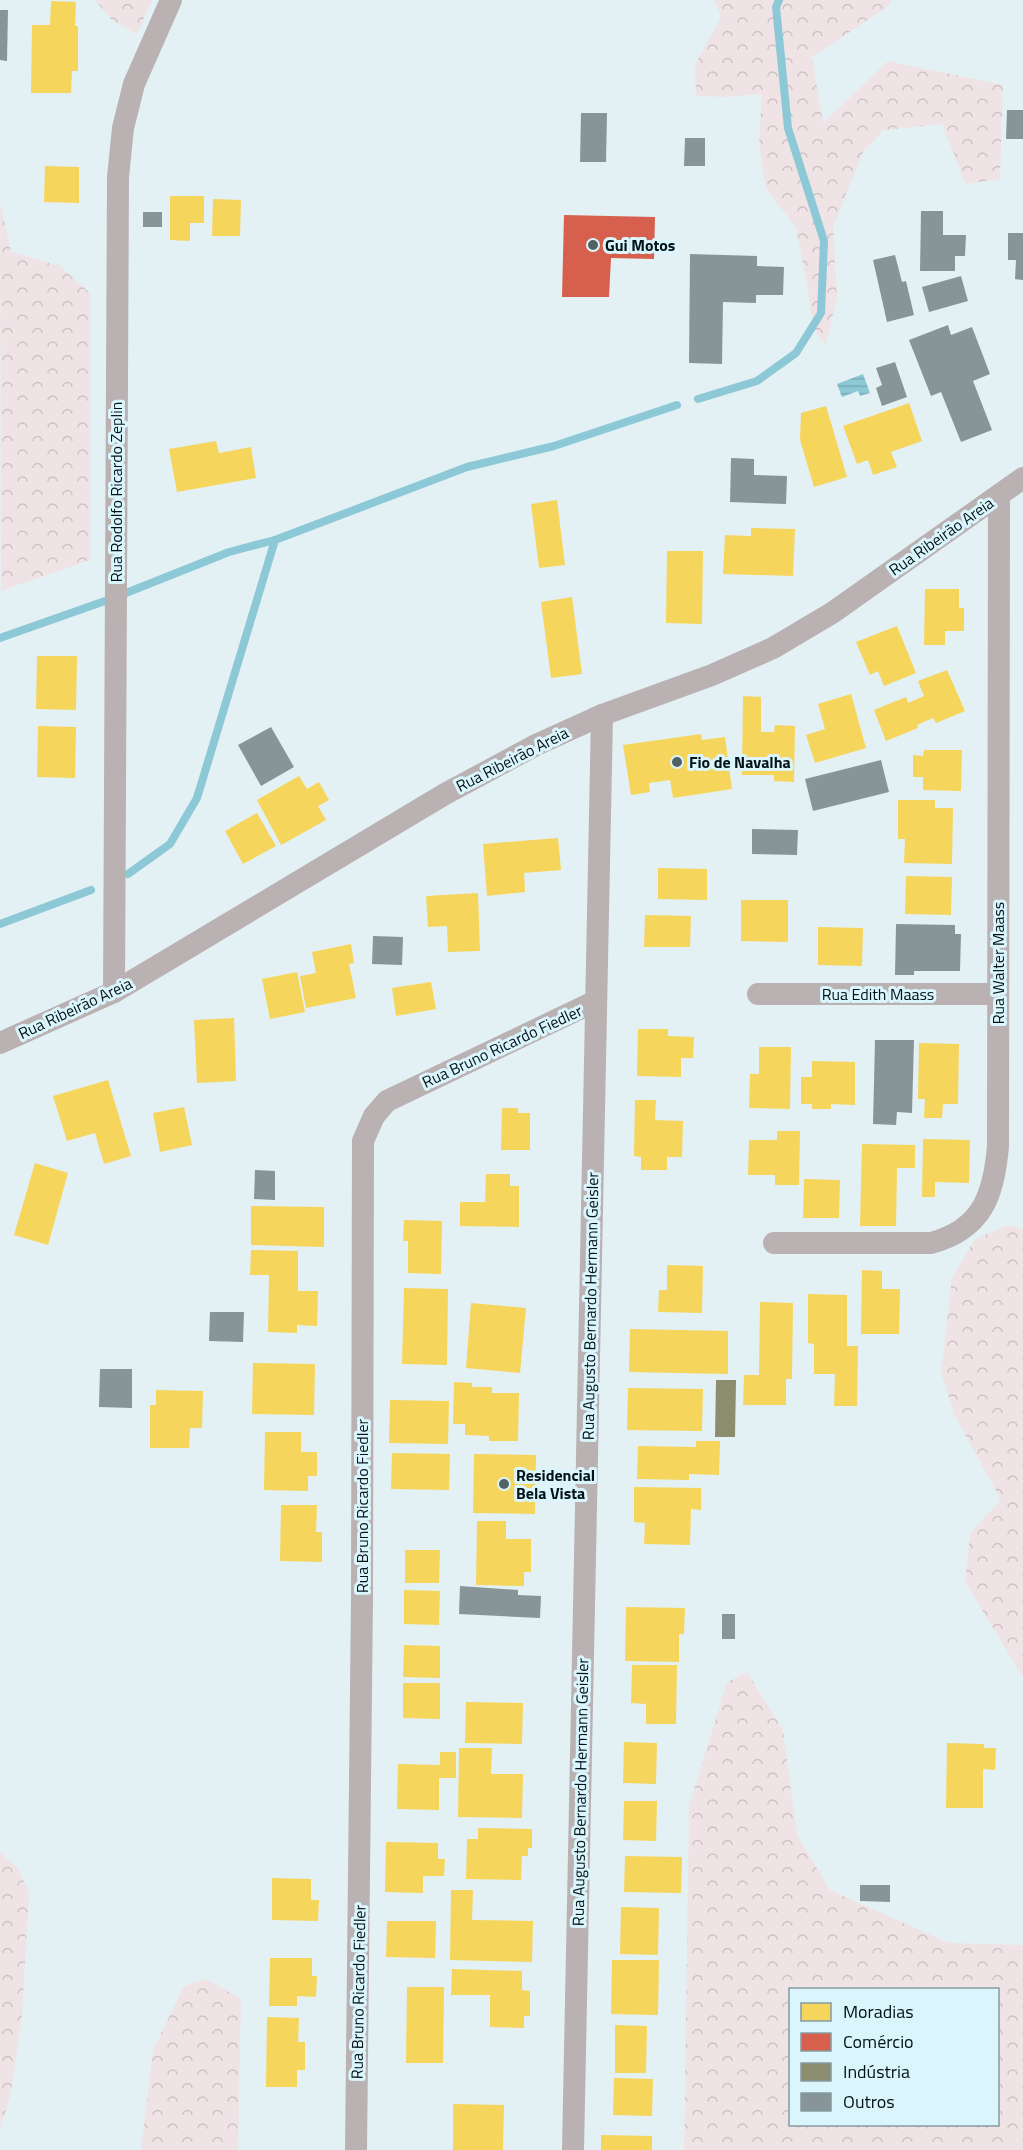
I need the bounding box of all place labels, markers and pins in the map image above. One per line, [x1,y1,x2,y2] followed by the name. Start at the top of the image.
[605,233,675,257] place label: Gui Motos
[586,238,600,252] marker: Gui Motos
[689,750,791,774] place label: Fio de Navalha
[670,755,684,769] marker: Fio de Navalha
[516,1463,595,1505] place label: Residencial Bela Vista
[497,1477,511,1491] marker: Residencial Bela Vista

